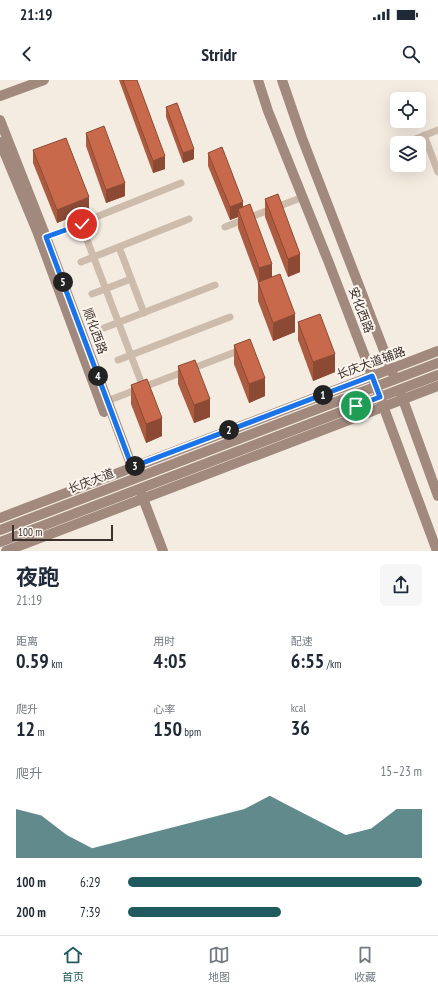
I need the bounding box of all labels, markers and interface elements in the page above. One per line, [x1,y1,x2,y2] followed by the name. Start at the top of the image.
[20,5,52,24] text: 21:19
[16,43,38,65] icon: back
[201,43,237,66] text: Stridr
[400,43,422,65] icon: search
[390,92,426,172] map controls
[390,92,426,128] button: locate
[390,136,426,172] button: layers
[65,207,99,241] pin
[71,213,93,235] icon: check
[53,272,73,292] pin: 5
[60,275,66,289] text: 5
[346,285,377,335] street label: 安化西路
[80,306,111,356] street label: 顺化西路
[334,343,407,382] street label: 长庆大道辅路
[88,366,108,386] pin: 4
[95,369,101,383] text: 4
[313,385,333,405] pin: 1
[320,388,326,402] text: 1
[339,389,373,423] pin
[345,395,367,417] icon: arrive
[219,420,239,440] pin: 2
[226,423,232,437] text: 2
[125,456,145,476] pin: 3
[132,459,138,473] text: 3
[66,465,116,496] street label: 长庆大道
[12,523,113,542] scale bar
[18,525,42,539] text: 100 m
[16,563,60,591] text: 夜跑
[380,564,422,606] button: share
[16,592,42,609] text: 21:19
[16,634,38,648] text: 距离
[153,634,175,648] text: 用时
[291,634,313,648] text: 配速
[16,648,49,674] text: 0.59
[153,648,187,674] text: 4:05
[291,648,324,674] text: 6:55
[49,657,63,671] text: km
[324,657,341,671] text: /km
[291,701,306,715] text: kcal
[16,702,38,716] text: 爬升
[153,702,175,716] text: 心率
[291,715,310,741] text: 36
[16,716,35,742] text: 12
[153,716,182,742] text: 150
[35,725,45,739] text: m
[182,725,201,739] text: bpm
[380,763,422,780] text: 15–23 m
[16,765,42,782] text: 爬升
[16,874,46,891] text: 100 m
[80,874,100,891] text: 6:29
[16,904,46,921] text: 200 m
[80,904,100,921] text: 7:39
[62,944,84,984] tab: 首页
[208,944,230,984] tab: 地图
[354,944,376,984] tab: 收藏

